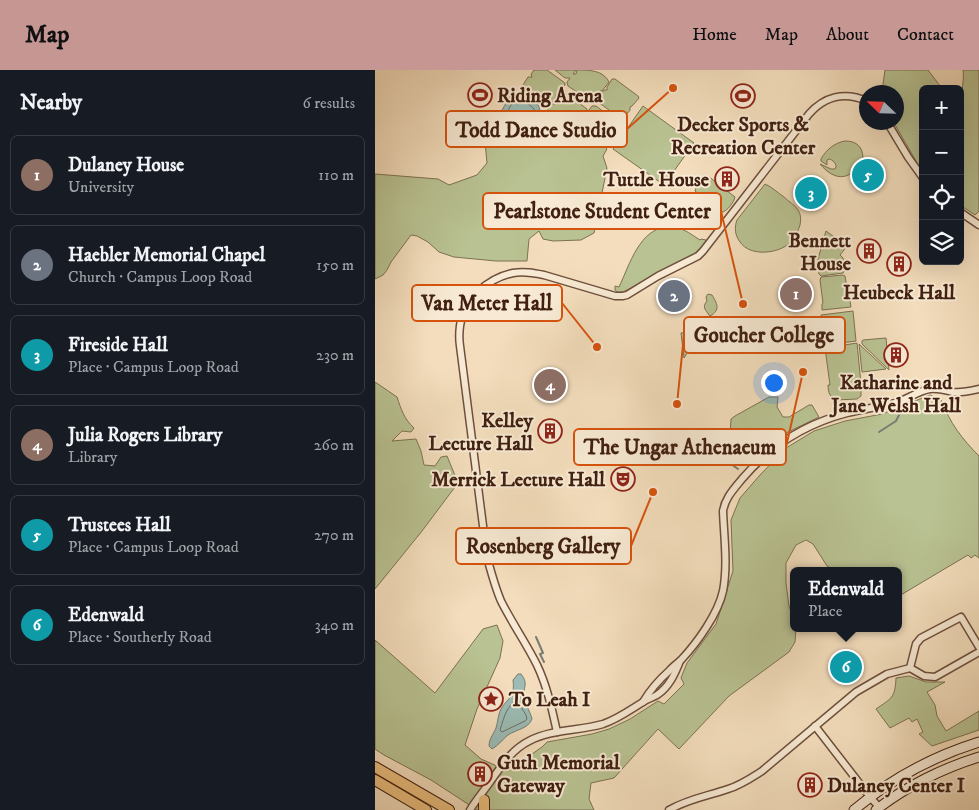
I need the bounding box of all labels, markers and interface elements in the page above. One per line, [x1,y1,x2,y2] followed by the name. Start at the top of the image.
[25,20,69,50] text: Map
[692,24,737,46] text: Home
[765,24,798,46] text: Map
[826,24,869,46] text: About
[897,24,954,46] text: Contact
[467,82,493,108] sports icon: Riding Arena
[730,83,756,109] sports icon: Decker Sports & Recreation Center
[497,84,603,109] place label: Riding Arena
[859,85,904,130] north arrow
[919,85,964,265] map controls
[919,85,964,130] button: +
[20,90,82,116] text: Nearby
[302,93,355,113] text: 6 results
[446,111,627,147] callout: Todd Dance Studio
[671,113,816,161] place label: Decker Sports & Recreation Center
[454,118,617,144] text: Todd Dance Studio
[919,130,964,175] button: −
[68,154,184,177] text: Dulaney House
[852,156,884,194] pin: 5
[34,165,40,185] text: 1
[318,165,354,185] text: 110 m
[714,166,740,192] building icon: Tuttle House
[603,168,710,193] place label: Tuttle House
[795,174,827,212] pin: 3
[919,175,964,220] button: locate
[68,177,134,197] text: University
[483,193,721,229] callout: Pearlstone Student Center
[493,199,712,225] text: Pearlstone Student Center
[919,220,964,265] button: layers
[788,229,852,277] place label: Bennett House
[856,238,882,264] building icon: Bennett House
[68,244,265,267] text: Haebler Memorial Chapel
[886,251,912,277] building icon: Heubeck Hall
[33,255,41,275] text: 2
[316,255,354,275] text: 150 m
[68,267,252,287] text: Church · Campus Loop Road
[780,275,812,313] pin: 1
[658,277,690,315] pin: 2
[843,281,956,306] place label: Heubeck Hall
[412,285,562,321] callout: Van Meter Hall
[421,291,553,317] text: Van Meter Hall
[684,317,845,353] callout: Goucher College
[694,323,834,349] text: Goucher College
[68,334,168,357] text: Fireside Hall
[883,342,909,368] building icon: Katharine and Jane Welsh Hall
[34,345,40,365] text: 3
[316,345,354,365] text: 230 m
[68,357,239,377] text: Place · Campus Loop Road
[534,366,566,404] pin: 4
[761,370,787,396] your location
[829,371,962,419] place label: Katharine and Jane Welsh Hall
[428,409,534,457] place label: Kelley Lecture Hall
[537,418,563,444] building icon: Kelley Lecture Hall
[68,424,222,447] text: Julia Rogers Library
[574,429,786,465] callout: The Ungar Athenaeum
[32,435,42,455] text: 4
[314,435,354,455] text: 260 m
[583,435,776,461] text: The Ungar Athenaeum
[68,447,117,467] text: Library
[610,466,636,492] theatre icon: Merrick Lecture Hall
[431,468,606,493] place label: Merrick Lecture Hall
[68,514,171,537] text: Trustees Hall
[33,525,41,545] text: 5
[314,525,354,545] text: 270 m
[456,528,631,564] callout: Rosenberg Gallery
[466,534,621,560] text: Rosenberg Gallery
[68,537,239,557] text: Place · Campus Loop Road
[790,567,902,632] popup
[808,578,884,601] text: Edenwald
[808,601,842,621] text: Place
[68,604,144,627] text: Edenwald
[33,615,41,635] text: 6
[315,615,354,635] text: 340 m
[68,627,212,647] text: Place · Southerly Road
[830,648,862,686] pin: 6
[478,686,504,712] place icon: To Leah I
[508,688,590,713] place label: To Leah I
[497,751,621,799] place label: Guth Memorial Gateway
[467,761,493,787] building icon: Guth Memorial Gateway
[797,772,823,798] building icon: Dulaney Center I
[827,774,965,799] place label: Dulaney Center I

